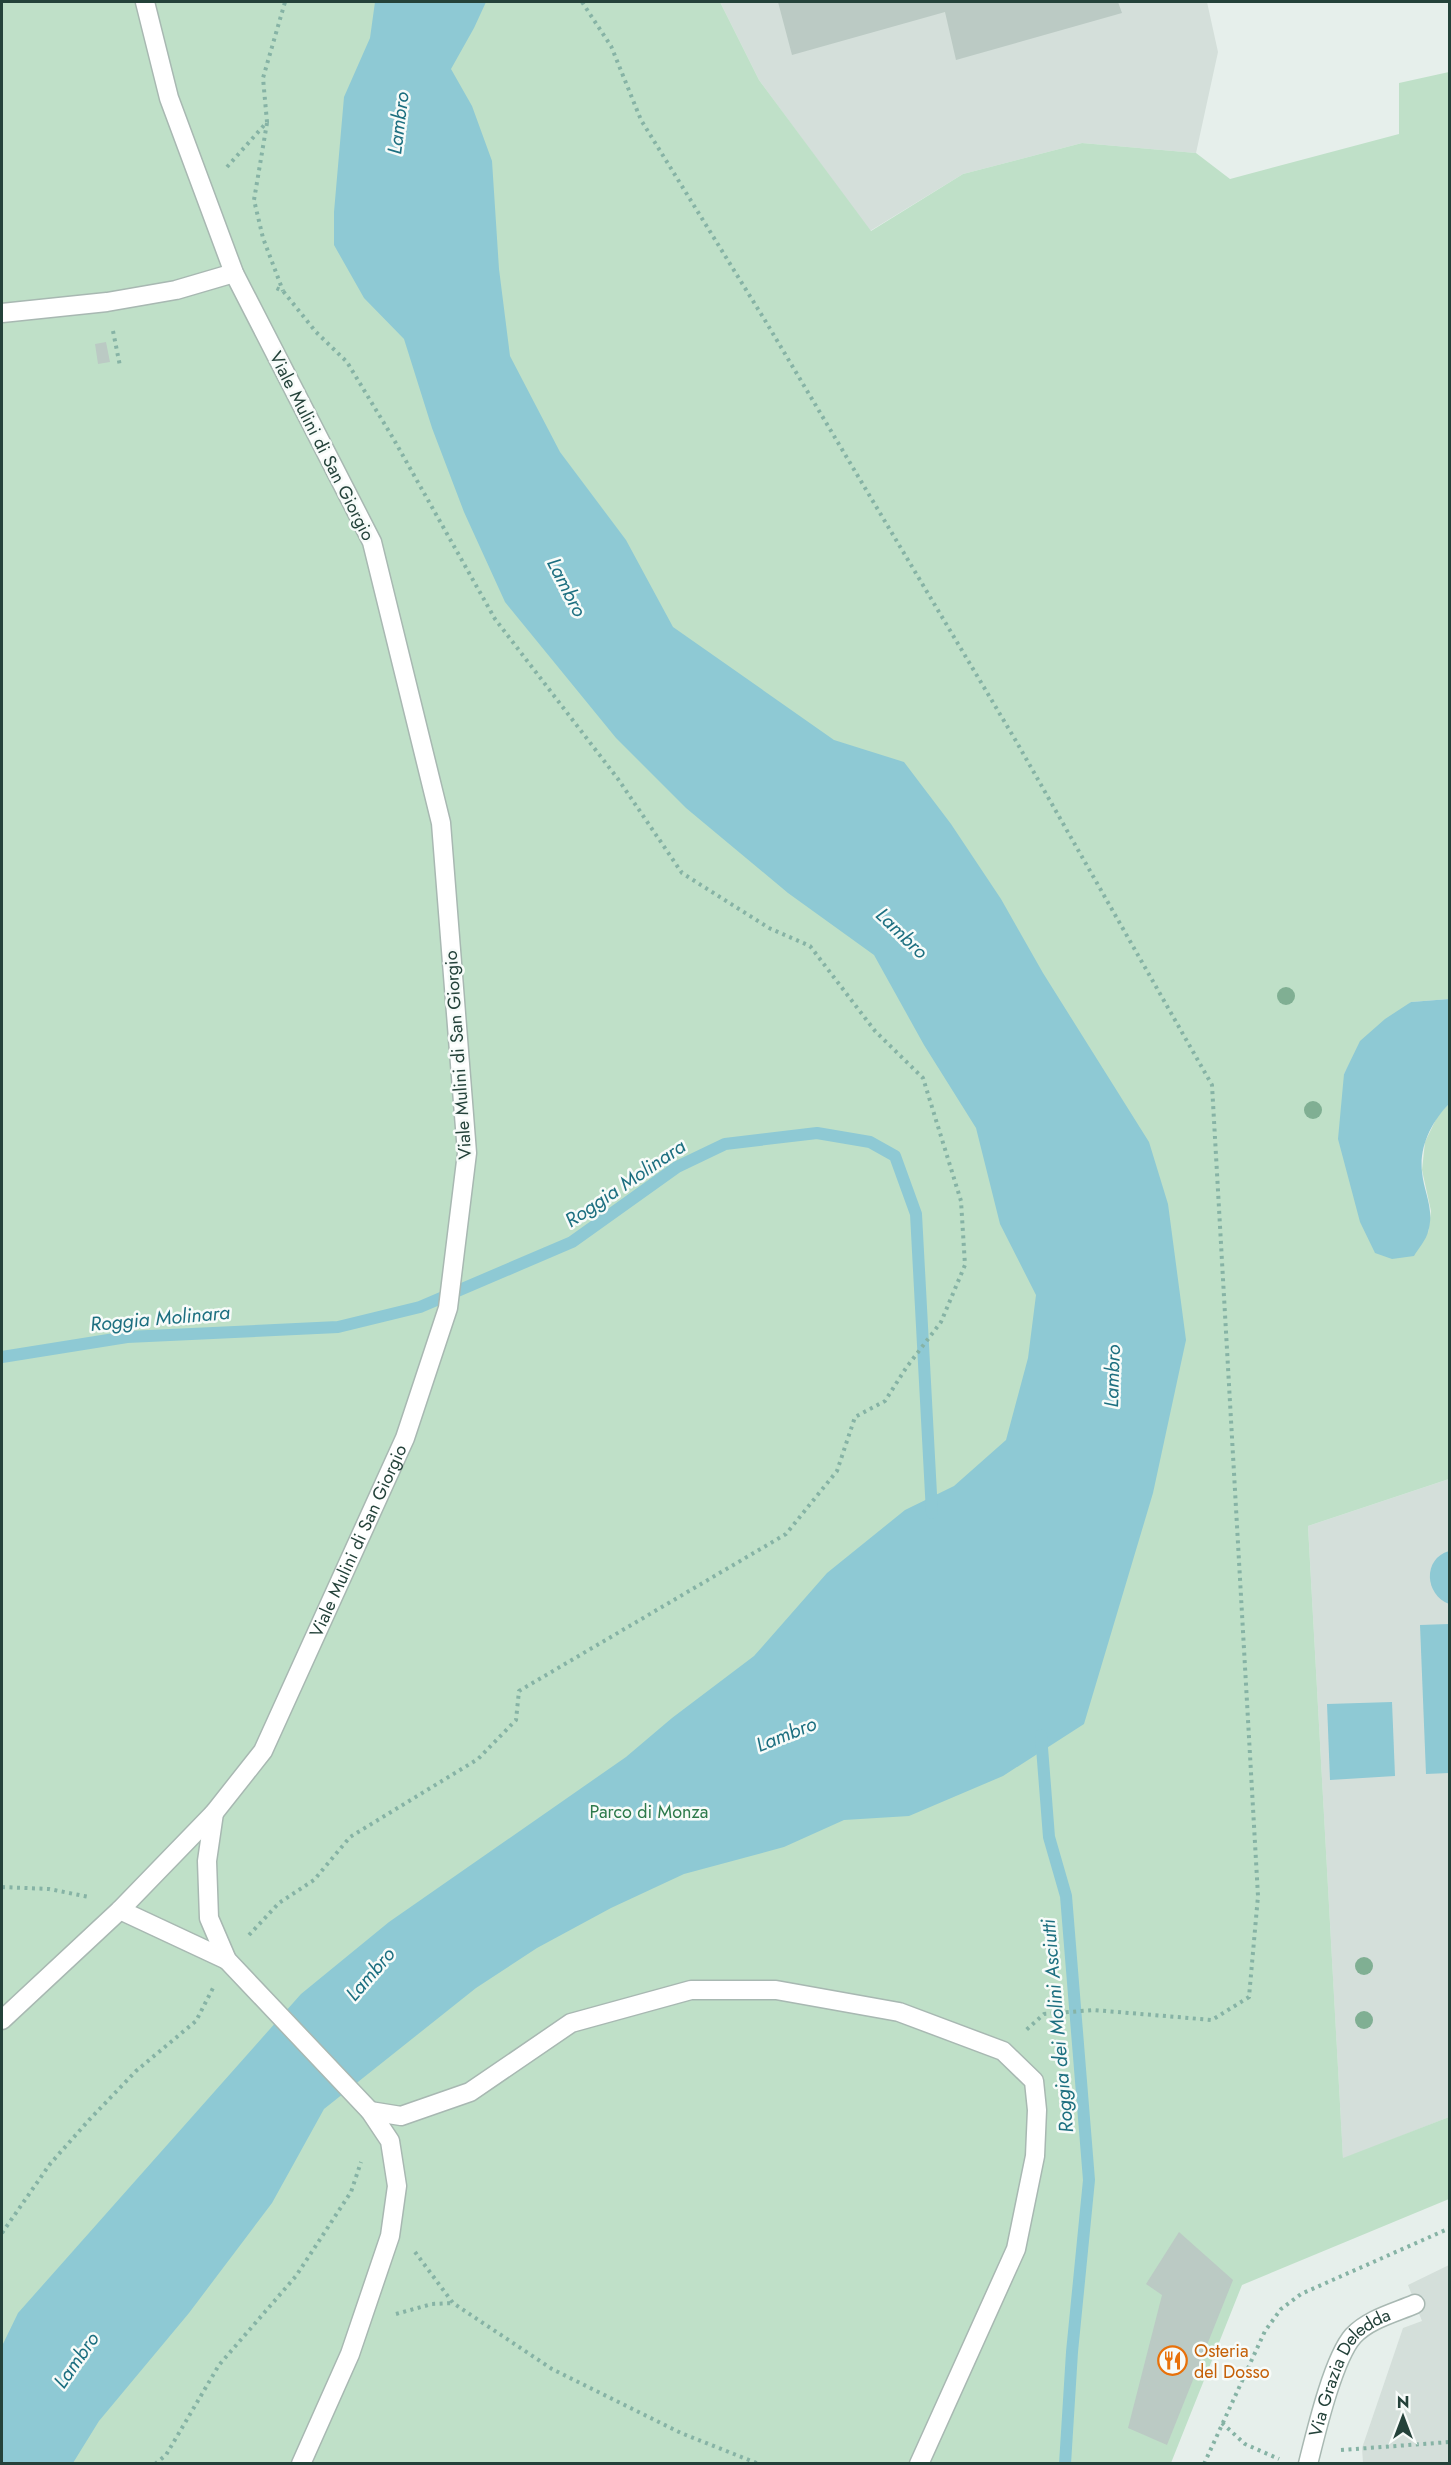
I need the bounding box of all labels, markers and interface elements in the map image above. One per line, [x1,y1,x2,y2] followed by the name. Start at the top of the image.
[380,90,417,156] water label: Lambro
[263,347,381,545] street label: Viale Mulini di San Giorgio
[539,553,594,622] water label: Lambro
[869,901,935,966] water label: Lambro
[438,950,478,1160] street label: Viale Mulini di San Giorgio
[559,1132,692,1235] water label: Roggia Molinara
[89,1298,231,1339] water label: Roggia Molinara
[1097,1344,1128,1408] water label: Lambro
[303,1440,413,1642] street label: Viale Mulini di San Giorgio
[752,1709,821,1760] water label: Lambro
[590,1799,708,1825] park label: Parco di Monza
[1034,1917,1081,2134] water label: Roggia dei Molini Asciutti
[339,1941,402,2008] water label: Lambro
[1302,2302,1394,2440] street label: Via Grazia Deledda
[46,2326,107,2394] water label: Lambro
[1194,2338,1270,2385] place label: Osteria del Dosso
[1157,2345,1189,2377] restaurant icon: Osteria del Dosso
[1373,2387,1433,2447] north arrow
[1397,2391,1409,2414] text: N

